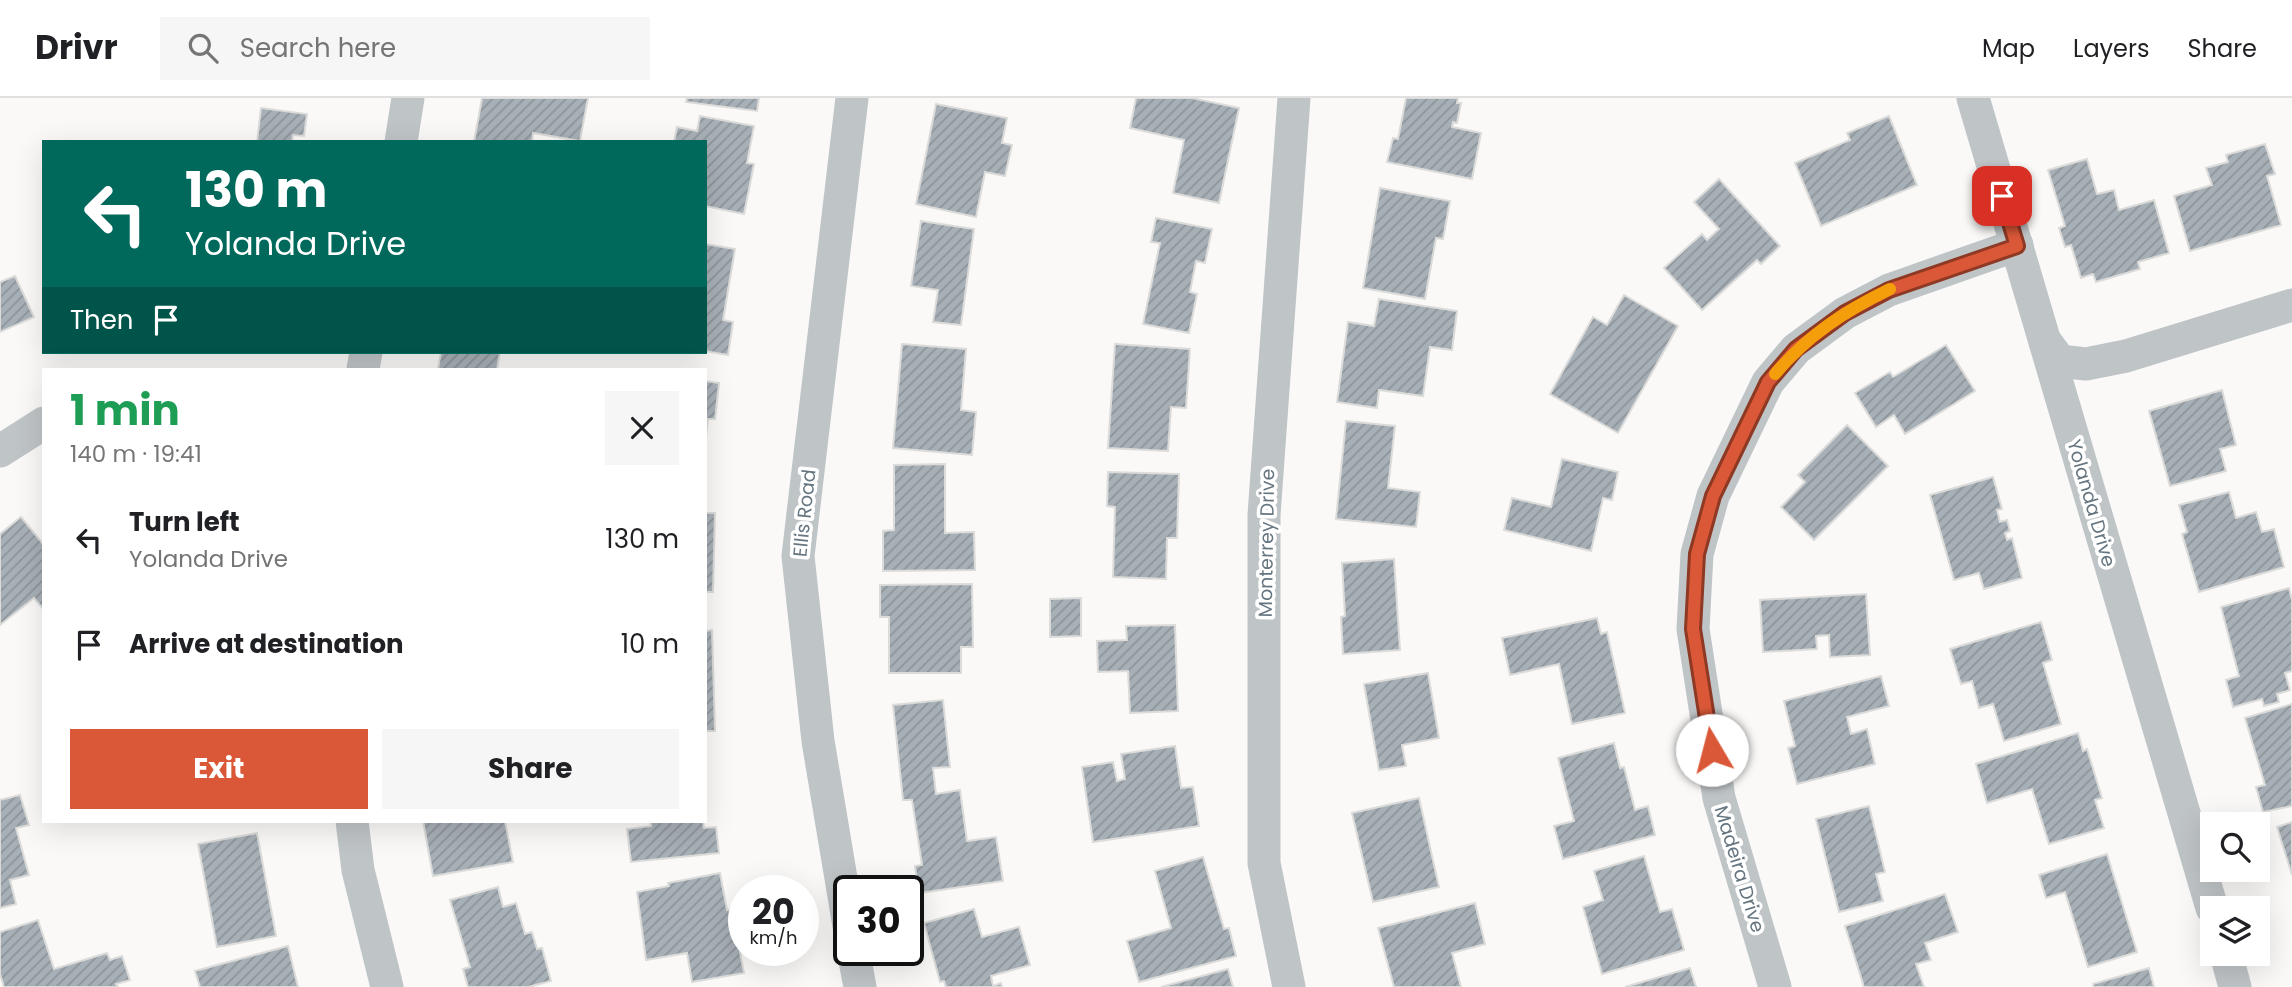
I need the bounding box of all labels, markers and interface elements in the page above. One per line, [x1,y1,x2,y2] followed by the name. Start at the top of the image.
[160,17,650,80] search box
[35,24,118,71] text: Drivr
[184,29,222,67] icon: search
[240,30,396,66] text: Search here
[1982,32,2035,65] text: Map
[2073,32,2149,65] text: Layers
[2187,32,2257,65] text: Share
[185,156,327,224] text: 130 m
[1972,166,2032,226] pin
[70,168,161,259] icon: left
[1983,177,2021,215] icon: arrive
[185,221,406,266] text: Yolanda Drive
[147,301,185,339] icon: arrive
[70,302,133,338] text: Then
[70,381,180,440] text: 1 min
[605,391,679,465] button: close
[2060,436,2123,570] street label: Yolanda Drive
[70,438,202,470] text: 140 m · 19:41
[786,468,823,558] street label: Ellis Road
[1252,468,1281,618] street label: Monterrey Drive
[129,504,240,540] text: Turn left
[70,521,108,559] icon: left
[605,521,679,557] text: 130 m
[129,543,288,575] text: Yolanda Drive
[70,626,108,664] icon: arrive
[129,626,404,662] text: Arrive at destination
[621,626,679,662] text: 10 m
[1675,713,1749,787] position arrow
[70,729,368,809] button: Exit
[382,729,679,809] button: Share
[1707,802,1772,936] street label: Madeira Drive
[2200,812,2270,966] map controls
[2200,812,2270,882] button: search
[833,875,924,966] speed limit sign: 30
[752,887,795,936] text: 20
[2200,896,2270,966] button: layers
[750,925,797,950] text: km/h

